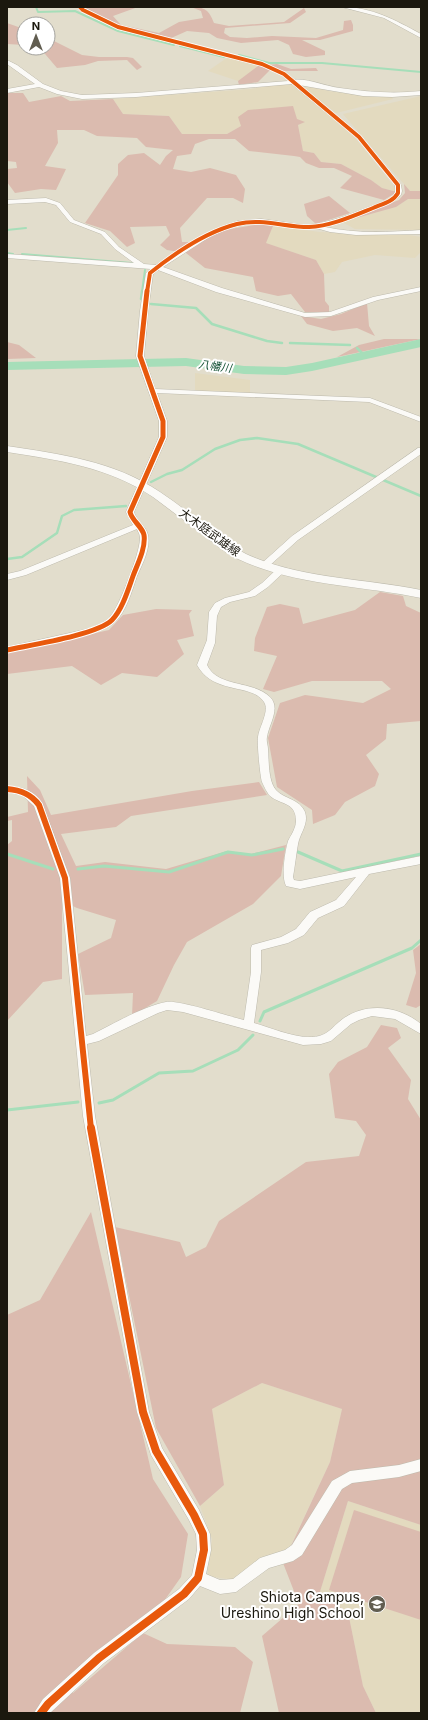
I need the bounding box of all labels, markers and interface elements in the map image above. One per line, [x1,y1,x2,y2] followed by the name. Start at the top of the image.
[16,16,56,56] north arrow
[32,19,40,33] text: N
[198,357,233,375] water label: 八幡川
[176,505,244,559] street label: 大木庭武雄線
[221,1588,364,1621] place label: Shiota Campus, Ureshino High School
[367,1594,387,1614] school or university icon: Shiota Campus, Ureshino High School

